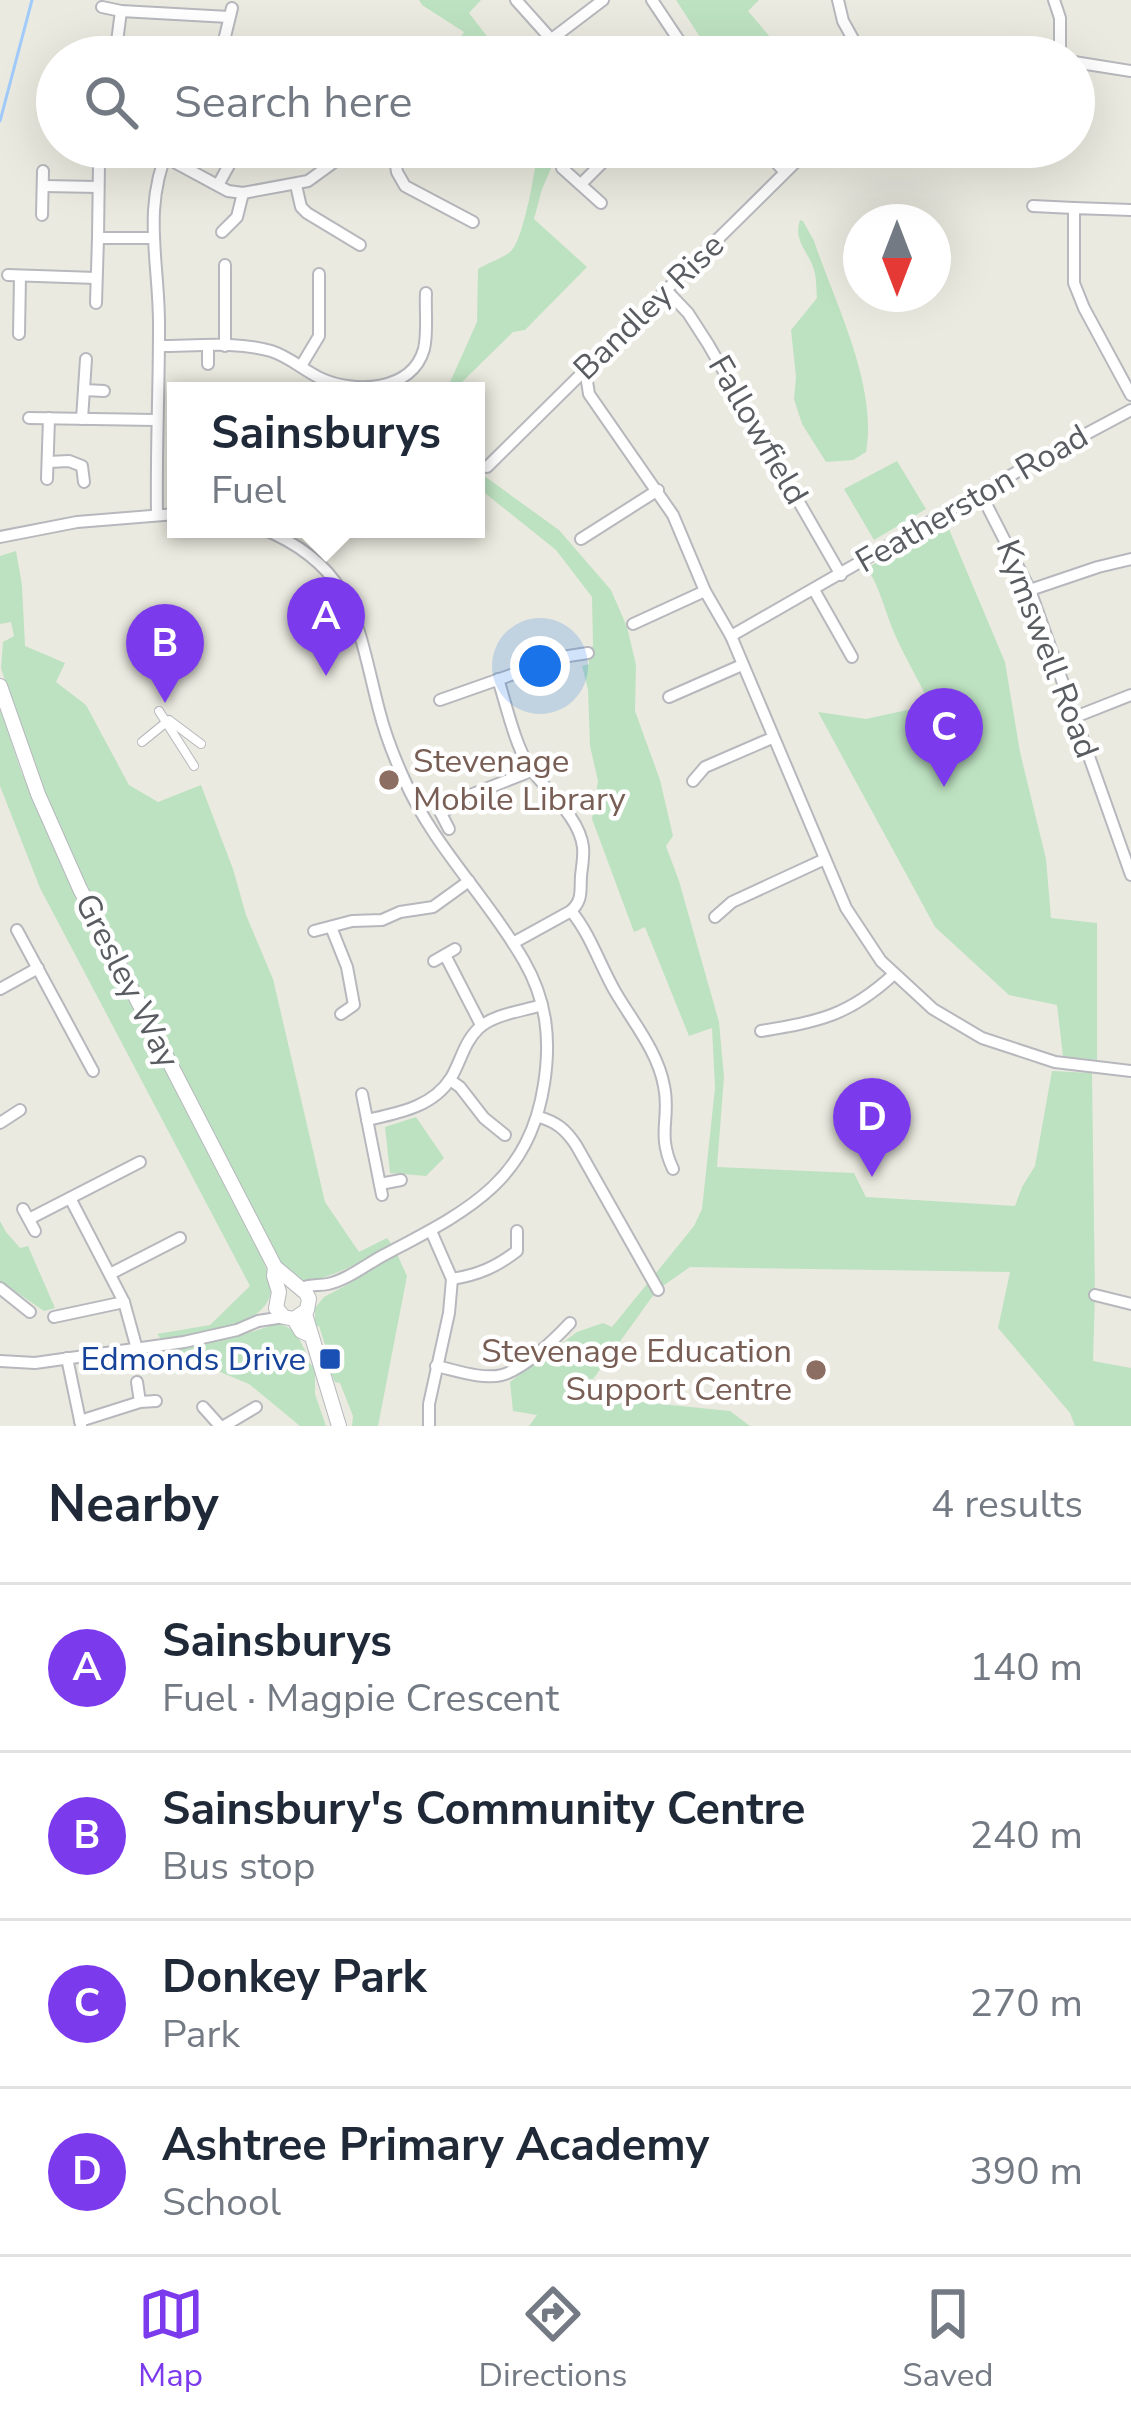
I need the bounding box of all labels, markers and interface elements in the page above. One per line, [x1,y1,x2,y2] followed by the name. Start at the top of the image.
[36,36,1095,168] search box
[78,69,144,135] icon: search
[174,72,413,133] text: Search here
[843,204,951,312] north arrow
[564,224,734,390] street label: Bandley Rise
[697,347,819,513] street label: Fallowfield
[167,382,485,538] popup
[211,403,441,464] text: Sainsburys
[848,414,1096,584] street label: Featherston Road
[211,464,286,517] text: Fuel
[985,533,1109,765] street label: Kymswell Road
[287,577,365,676] pin: A
[126,604,204,703] pin: B
[510,636,570,696] your location
[905,688,983,787] pin: C
[413,739,626,822] place label: Stevenage Mobile Library
[376,767,402,793] marker: Stevenage Mobile Library
[64,886,190,1076] street label: Gresley Way
[833,1078,911,1177] pin: D
[481,1329,792,1412] place label: Stevenage Education Support Centre
[80,1337,306,1382] place label: Edmonds Drive
[317,1346,343,1372] marker: Edmonds Drive
[803,1357,829,1383] marker: Stevenage Education Support Centre
[48,1469,219,1539] text: Nearby
[931,1478,1083,1531] text: 4 results
[162,1611,392,1672] text: Sainsburys
[72,1641,102,1694] text: A
[969,1641,1083,1694] text: 140 m
[162,1672,559,1725] text: Fuel · Magpie Crescent
[162,1779,805,1840] text: Sainsbury's Community Centre
[74,1809,100,1862] text: B
[969,1809,1083,1862] text: 240 m
[162,1840,315,1893] text: Bus stop
[162,1947,427,2008] text: Donkey Park
[74,1977,100,2030] text: C
[969,1977,1083,2030] text: 270 m
[162,2008,240,2061] text: Park
[162,2115,709,2176] text: Ashtree Primary Academy
[72,2145,102,2198] text: D
[969,2145,1083,2198] text: 390 m
[162,2176,281,2229] text: School
[138,2281,204,2398] tab: Map
[479,2281,627,2398] tab: Directions
[902,2281,993,2398] tab: Saved

